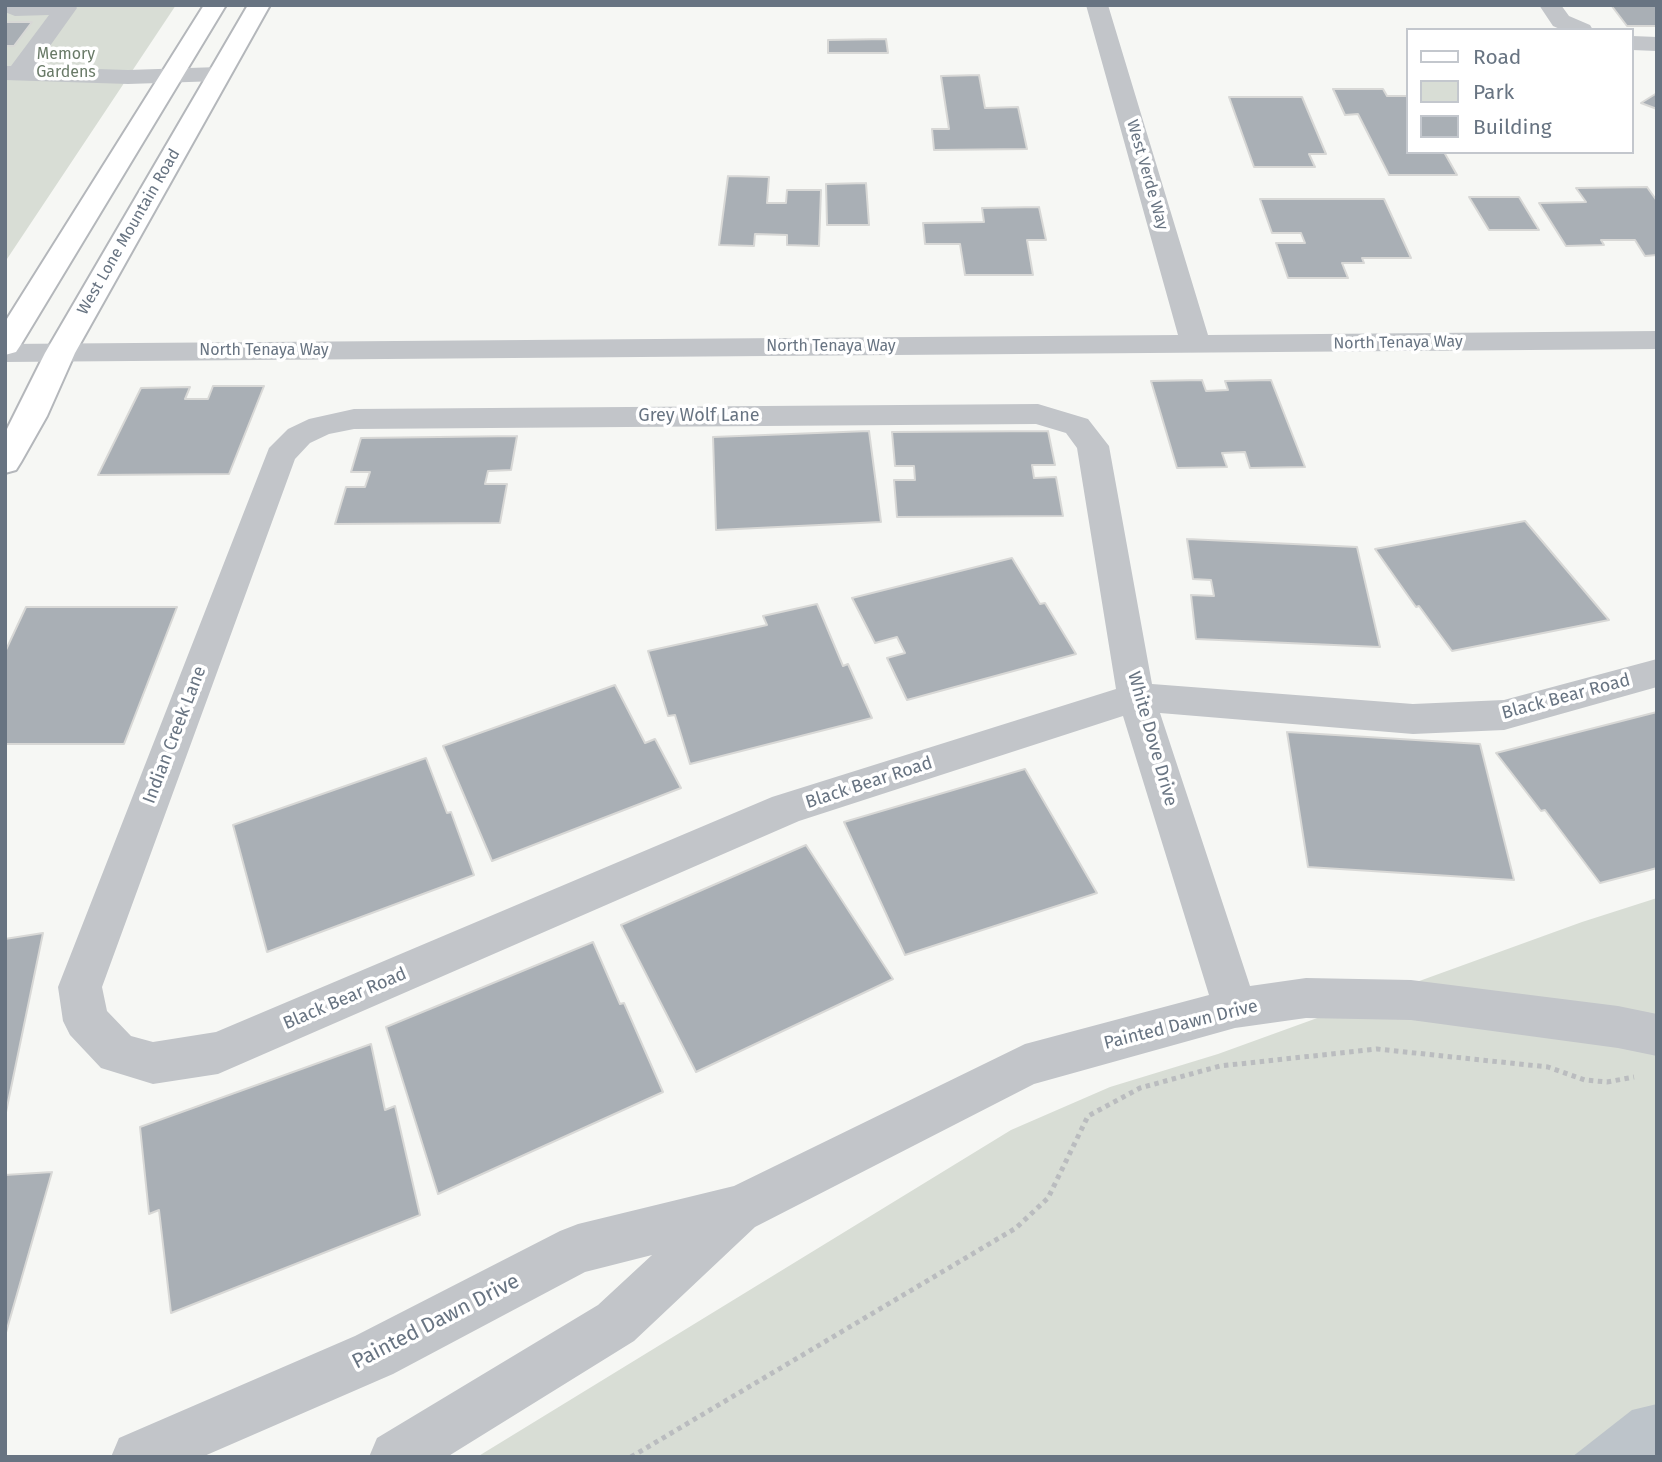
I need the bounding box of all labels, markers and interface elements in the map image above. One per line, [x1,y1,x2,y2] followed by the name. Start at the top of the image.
[1406,28,1634,154] legend
[1473,44,1521,70] text: Road
[36,45,96,83] park label: Memory Gardens
[1473,79,1514,105] text: Park
[1473,114,1552,140] text: Building
[1122,118,1172,232] street label: West Verde Way
[74,146,184,318] street label: West Lone Mountain Road
[1333,332,1463,354] street label: North Tenaya Way
[766,337,896,357] street label: North Tenaya Way
[199,341,329,361] street label: North Tenaya Way
[638,405,760,427] street label: Grey Wolf Lane
[139,663,211,807] street label: Indian Creek Lane
[1122,669,1182,809] street label: White Dove Drive
[1499,669,1633,725] street label: Black Bear Road
[803,752,935,814] street label: Black Bear Road
[280,963,410,1035] street label: Black Bear Road
[1102,995,1260,1055] street label: Painted Dawn Drive
[348,1269,524,1375] street label: Painted Dawn Drive

